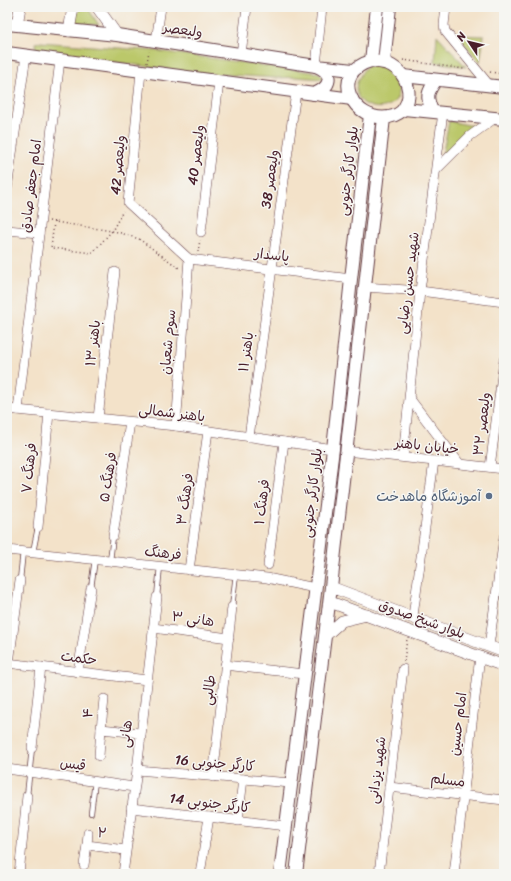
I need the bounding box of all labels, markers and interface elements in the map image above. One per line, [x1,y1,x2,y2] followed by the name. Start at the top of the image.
[161,14,204,45] street label: ولیعصر
[449,22,489,62] north arrow
[451,28,471,46] text: N
[180,123,212,187] street label: ولیعصر 40
[330,125,366,217] street label: بلوار کارگر جنوبی
[103,134,133,196] street label: ولیعصر 42
[13,138,49,234] street label: امام جعفر صادق
[253,148,287,210] street label: ولیعصر 38
[389,230,427,336] street label: شهید حسن رضایی
[252,240,291,270] street label: پاسدار
[153,308,183,376] street label: سوم شعبان
[78,318,108,368] street label: باهنر ۱۳
[231,330,261,374] street label: باهنر ۱۱
[466,391,498,457] street label: ولیعصر ۳۲
[137,397,207,429] street label: باهنر شمالی
[393,430,460,462] street label: خیابان باهنر
[14,441,44,495] street label: فرهنگ ۷
[294,447,330,539] street label: بلوار کارگر جنوبی
[92,450,124,504] street label: فرهنگ ۵
[169,471,201,527] street label: فرهنگ ۳
[247,478,277,526] street label: فرهنگ ۱
[376,484,482,509] place label: آموزشگاه ماهدخت
[484,491,494,501] marker: آموزشگاه ماهدخت
[143,539,183,567] street label: فرهنگ
[375,592,469,646] street label: بلوار شیخ صدوق
[170,604,216,634] street label: هانی ۳
[59,643,99,673] street label: حکمت
[195,673,223,707] street label: طالبی
[442,691,474,757] street label: امام حسین
[75,707,101,719] street label: ۴
[112,719,140,749] street label: هانی
[360,735,394,805] street label: شهید یزدانی
[174,747,256,779] street label: کارگر جنوبی 16
[58,750,88,778] street label: قیس
[429,765,467,795] street label: مسلم
[168,786,252,820] street label: کارگر جنوبی 14
[96,820,108,846] street label: ۲

